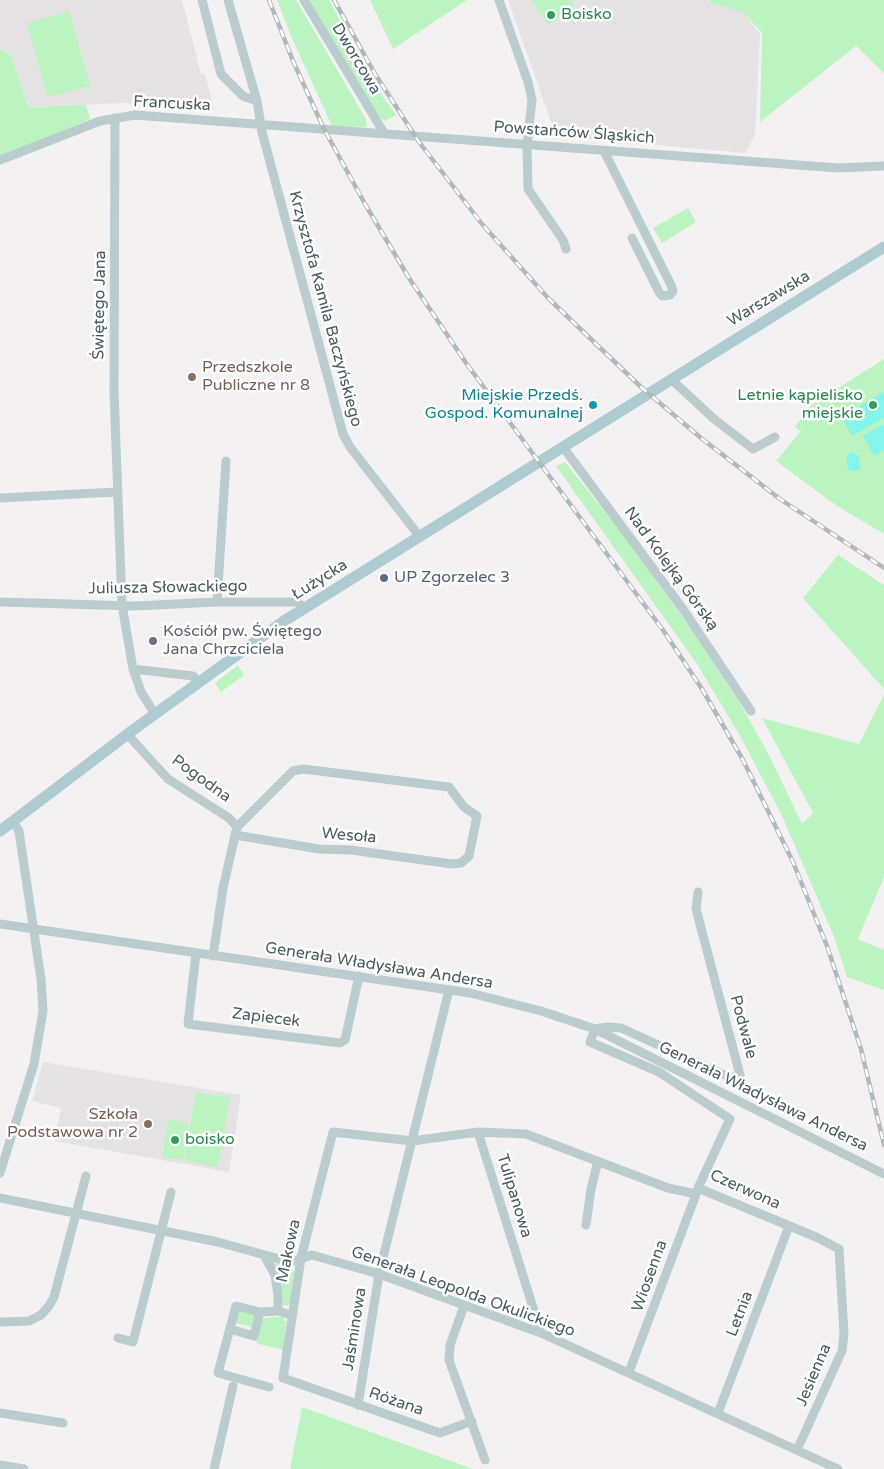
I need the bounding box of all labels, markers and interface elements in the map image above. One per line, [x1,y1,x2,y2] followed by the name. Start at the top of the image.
[561,5,612,25] place label: Boisko
[545,9,557,21] marker: Boisko
[327,20,385,98] street label: Dworcowa
[133,92,211,116] street label: Francuska
[493,118,655,148] street label: Powstańców Śląskich
[284,189,366,429] street label: Krzysztofa Kamila Baczyńskiego
[89,250,111,360] street label: Świętego Jana
[724,267,814,331] street label: Warszawska
[202,358,310,396] place label: Przedszkole Publiczne nr 8
[186,371,198,383] marker: Przedszkole Publiczne nr 8
[425,386,583,424] place label: Miejskie Przedś. Gospod. Komunalnej
[737,386,863,424] place label: Letnie kąpielisko miejskie
[587,399,599,411] marker: Miejskie Przedś. Gospod. Komunalnej
[867,399,879,411] marker: Letnie kąpielisko miejskie
[620,503,722,635] street label: Nad Kolejką Górską
[289,556,351,604] street label: Łużycka
[394,568,510,588] place label: UP Zgorzelec 3
[378,572,390,584] marker: UP Zgorzelec 3
[88,577,248,599] street label: Juliusza Słowackiego
[163,622,322,660] place label: Kościół pw. Świętego Jana Chrzciciela
[147,635,159,647] marker: Kościół pw. Świętego Jana Chrzciciela
[167,751,235,807] street label: Pogodna
[321,824,377,848] street label: Wesoła
[264,939,494,993] street label: Generała Władysława Andersa
[725,993,761,1061] street label: Podwale
[231,1004,301,1032] street label: Zapiecek
[655,1038,871,1156] street label: Generała Władysława Andersa
[7,1105,138,1143] place label: Szkoła Podstawowa nr 2
[142,1118,154,1130] marker: Szkoła Podstawowa nr 2
[185,1130,235,1150] place label: boisko
[169,1134,181,1146] marker: boisko
[492,1152,536,1240] street label: Tulipanowa
[707,1166,783,1214] street label: Czerwona
[273,1218,305,1284] street label: Makowa
[628,1238,672,1314] street label: Wiosenna
[348,1242,578,1342] street label: Generała Leopolda Okulickiego
[339,1286,371,1372] street label: Jaśminowa
[723,1289,757,1339] street label: Letnia
[792,1341,836,1409] street label: Jesienna
[366,1384,426,1420] street label: Różana

